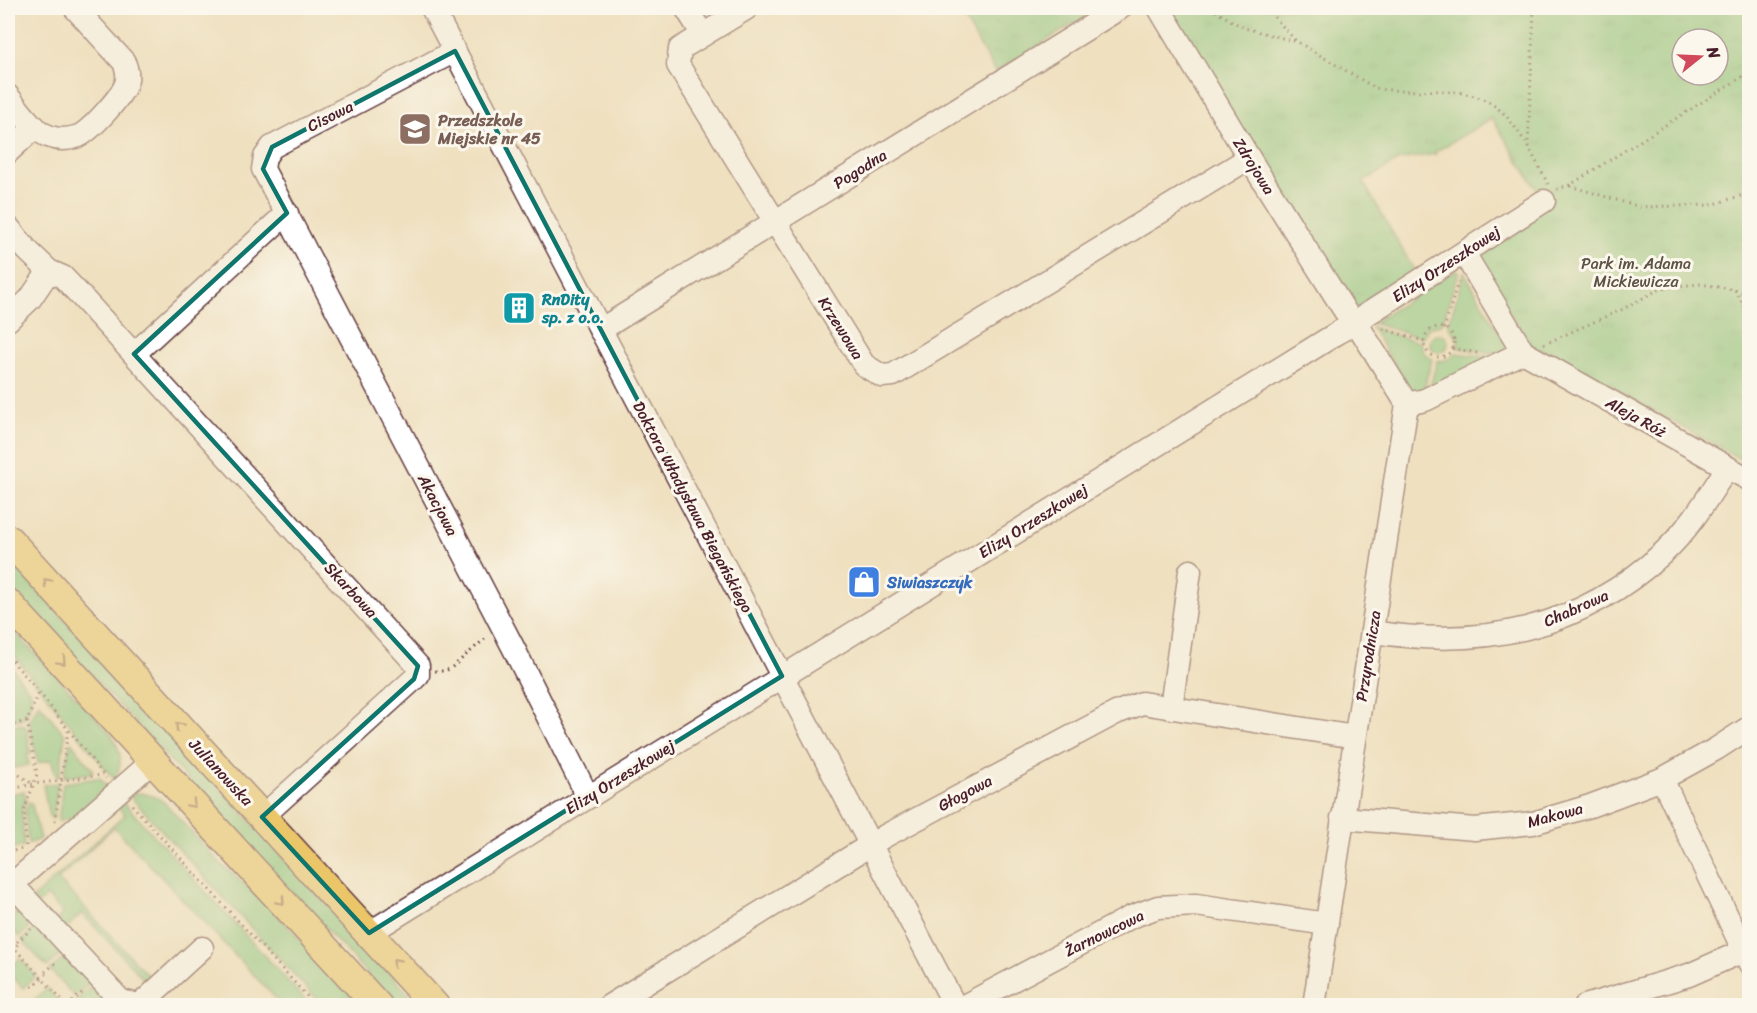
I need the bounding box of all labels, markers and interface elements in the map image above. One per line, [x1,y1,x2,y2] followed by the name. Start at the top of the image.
[1670,27,1730,87] north arrow
[1698,42,1730,63] text: N
[302,92,358,140] street label: Cisowa
[437,106,541,153] place label: Przedszkole Miejskie nr 45
[397,111,433,147] school or university icon: Przedszkole Miejskie nr 45
[1225,131,1283,201] street label: Zdrojowa
[827,141,893,197] street label: Pogodna
[1386,217,1507,310] street label: Elizy Orzeszkowej
[1581,249,1691,296] park label: Park im. Adama Mickiewicza
[541,285,604,332] place label: RnDity sp. z o.o.
[501,290,537,326] building icon: RnDity sp. z o.o.
[810,290,872,366] street label: Krzewowa
[1599,388,1672,446] street label: Aleja Róż
[625,396,761,618] street label: Doktora Władysława Biegańskiego
[409,468,467,541] street label: Akacjowa
[972,475,1094,566] street label: Elizy Orzeszkowej
[317,555,385,625] street label: Skarbowa
[846,564,882,600] shop icon: Siwiaszczyk
[886,568,973,597] place label: Siwiaszczyk
[43,578,54,589] one-way arrow
[1539,581,1613,635] street label: Chabrowa
[1346,608,1390,704] street label: Przyrodnicza
[55,654,66,665] one-way arrow
[175,722,186,733] one-way arrow
[181,730,261,814] street label: Julianowska
[559,731,681,822] street label: Elizy Orzeszkowej
[932,766,998,820] street label: Głogowa
[1524,794,1586,836] street label: Makowa
[185,797,196,808] one-way arrow
[274,894,285,904] one-way arrow
[1059,901,1149,965] street label: Żarnowcowa
[392,959,403,969] one-way arrow

